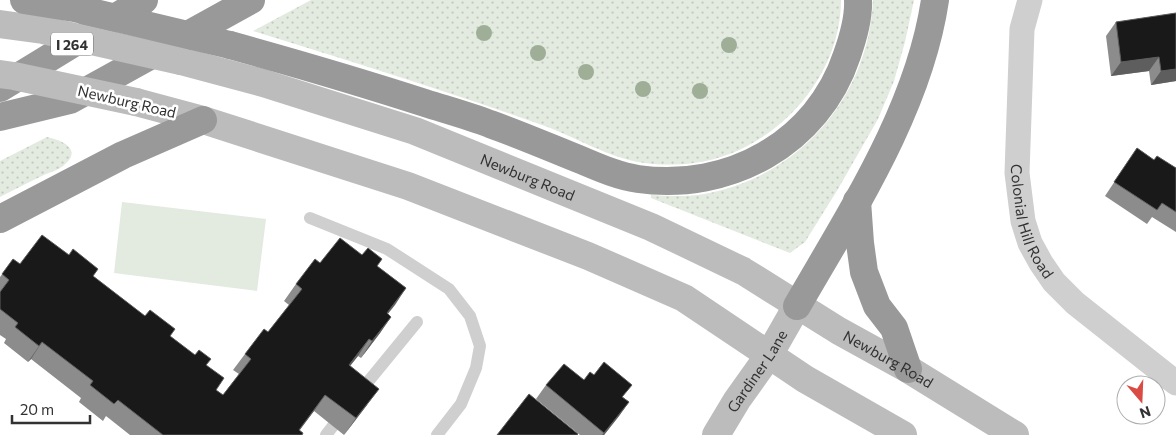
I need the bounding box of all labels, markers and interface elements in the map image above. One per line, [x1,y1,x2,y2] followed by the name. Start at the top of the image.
[51,33,93,56] road number: I 264
[76,81,178,121] street label: Newburg Road
[478,150,578,204] street label: Newburg Road
[1008,164,1058,282] street label: Colonial Hill Road
[723,326,791,415] street label: Gardiner Lane
[840,326,937,391] street label: Newburg Road
[1116,375,1166,425] north arrow
[12,392,90,424] scale bar
[20,400,54,418] text: 20 m
[1138,403,1153,423] text: N

